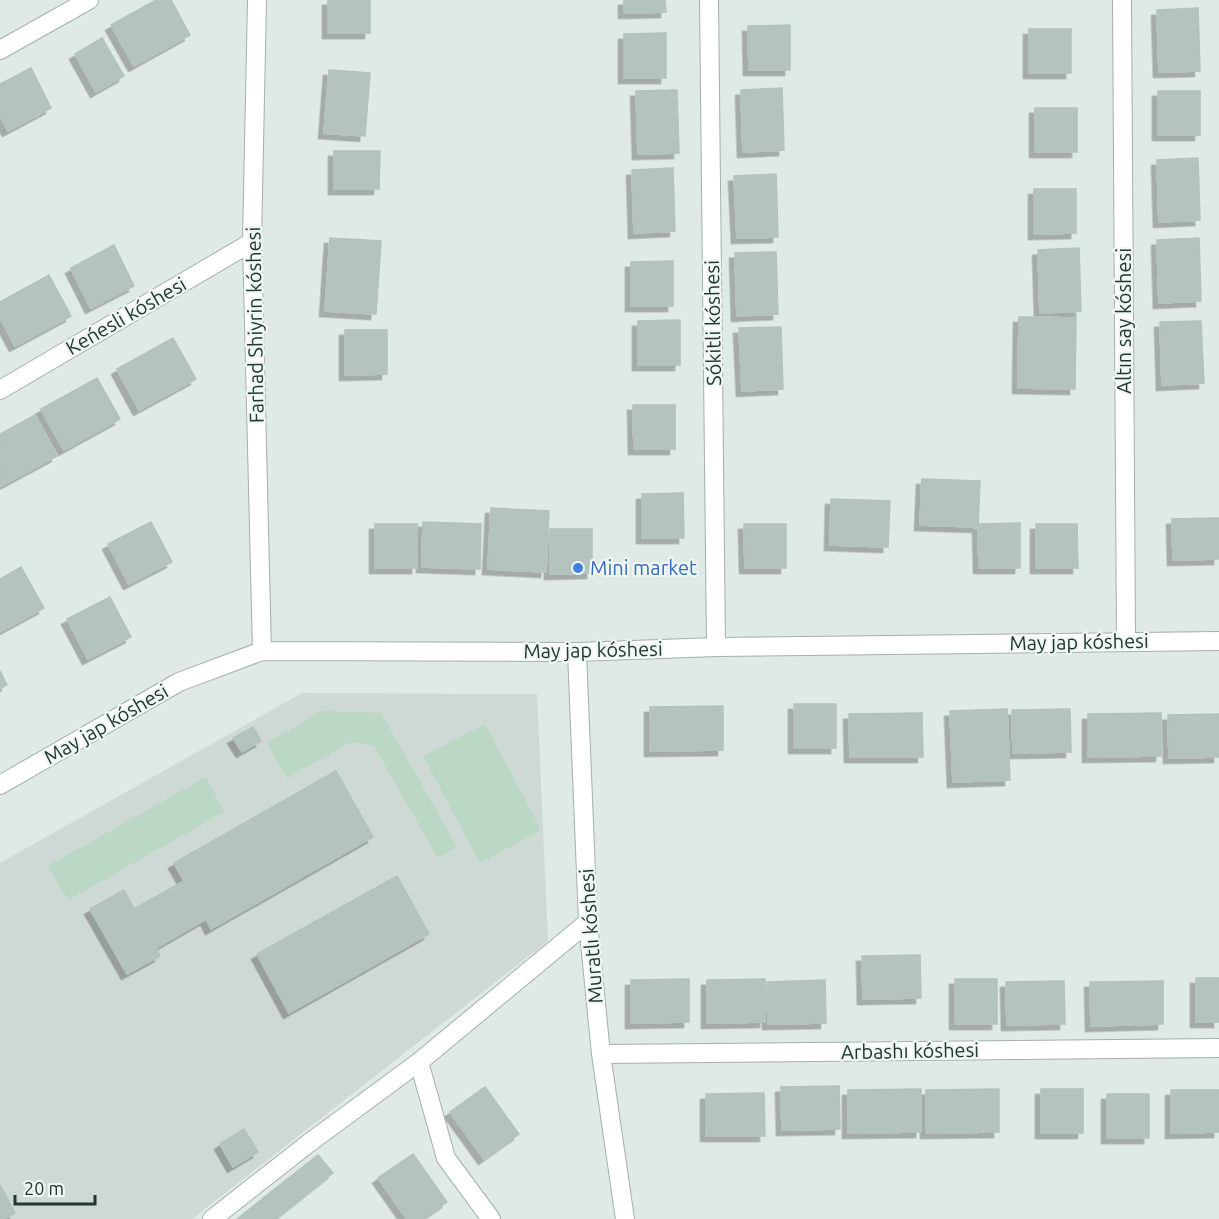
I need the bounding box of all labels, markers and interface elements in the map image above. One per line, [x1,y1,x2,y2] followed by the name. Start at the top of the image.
[241,227,268,423] street label: Farhad Shiyrin kóshesi
[1112,248,1135,394] street label: Altın say kóshesi
[700,260,725,386] street label: Sókitli kóshesi
[62,272,190,359] street label: Keńesli kóshesi
[590,556,697,579] place label: Mini market
[571,561,585,575] marker: Mini market
[1009,629,1149,654] street label: May jap kóshesi
[523,637,663,662] street label: May jap kóshesi
[40,679,172,768] street label: May jap kóshesi
[574,868,607,1004] street label: Muratlı kóshesi
[841,1038,979,1063] street label: Arbashı kóshesi
[15,1168,94,1206] scale bar
[24,1178,64,1198] text: 20 m

